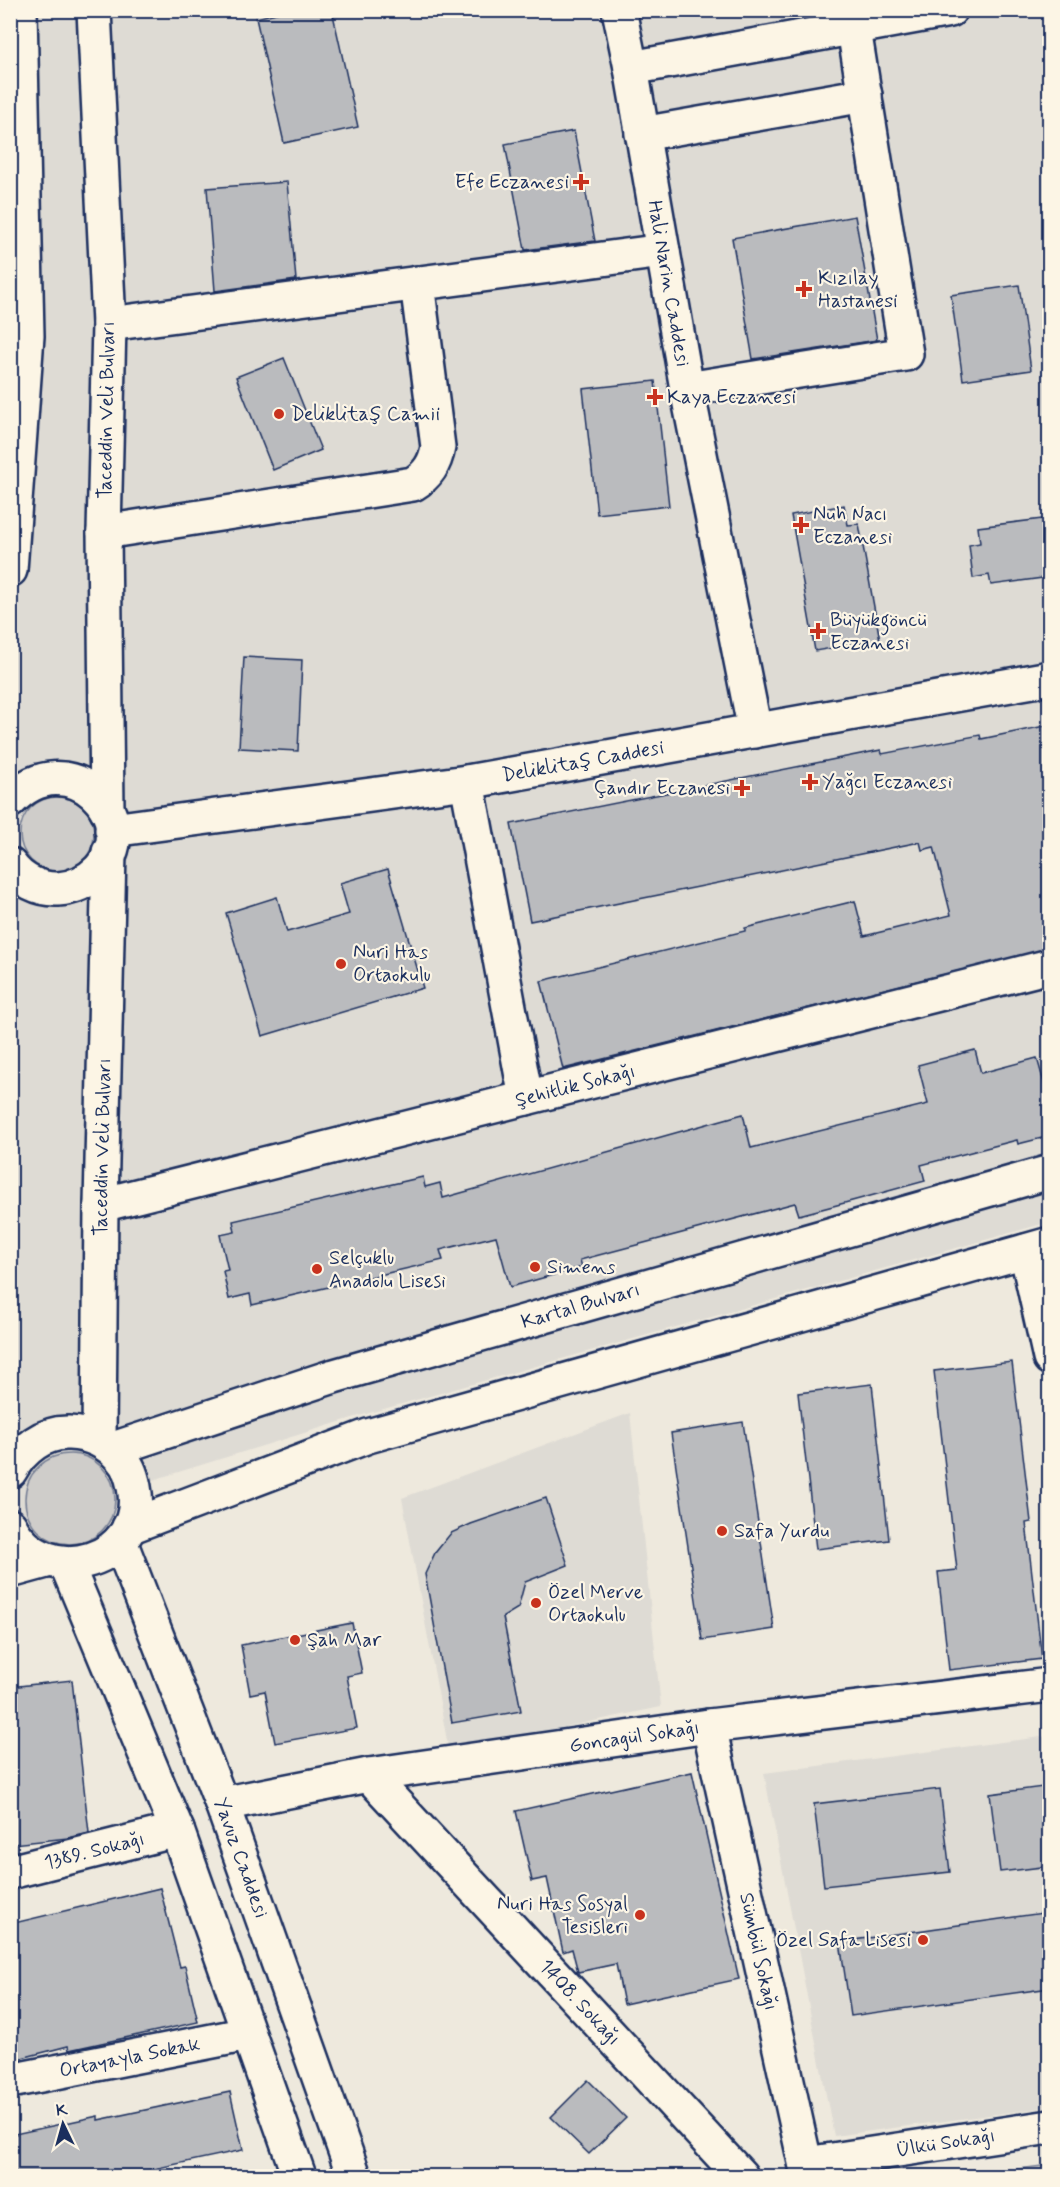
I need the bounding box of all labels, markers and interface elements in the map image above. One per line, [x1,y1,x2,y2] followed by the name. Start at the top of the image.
[455,169,569,196] place label: Efe Eczanesi
[574,175,588,189] marker: Efe Eczanesi
[641,198,696,369] street label: Hali Narin Caddesi
[818,265,898,315] place label: Kızılay Hastanesi
[795,280,813,298] marker: Kızılay Hastanesi
[92,321,122,499] street label: Taceddin Veli Bulvarı
[667,384,796,411] place label: Kaya Eczanesi
[648,390,662,404] marker: Kaya Eczanesi
[291,401,440,428] place label: Deliklitaş Camii
[272,407,286,421] marker: Deliklitaş Camii
[813,501,892,551] place label: Nuh Nacı Eczanesi
[794,518,808,532] marker: Nuh Nacı Eczanesi
[830,607,926,657] place label: Büyükgöncü Eczanesi
[811,624,825,638] marker: Büyükgöncü Eczanesi
[500,734,666,789] street label: Deliklitaş Caddesi
[822,769,952,796] place label: Yağcı Eczanesi
[594,775,730,802] place label: Çandır Eczanesi
[803,775,817,789] marker: Yağcı Eczanesi
[735,781,749,795] marker: Çandır Eczanesi
[353,939,431,989] place label: Nuri Has Ortaokulu
[334,957,348,971] marker: Nuri Has Ortaokulu
[512,1057,638,1114] street label: Şehitlik Sokağı
[87,1058,118,1236] street label: Taceddin Veli Bulvarı
[329,1245,446,1295] place label: Selçuklu Anadolu Lisesi
[547,1254,615,1281] place label: Simens
[528,1260,542,1274] marker: Simens
[310,1262,324,1276] marker: Selçuklu Anadolu Lisesi
[518,1276,643,1336] street label: Kartal Bulvarı
[734,1518,829,1545] place label: Safa Yurdu
[715,1524,729,1538] marker: Safa Yurdu
[548,1579,643,1629] place label: Özel Merve Ortaokulu
[529,1596,543,1610] marker: Özel Merve Ortaokulu
[307,1627,382,1654] place label: Şah Mar
[288,1633,302,1647] marker: Şah Mar
[567,1714,701,1759] street label: Goncagül Sokağı
[207,1794,275,1922] street label: Yavuz Caddesi
[41,1825,147,1876] street label: 1389. Sokağı
[733,1890,785,2013] street label: Sümbül Sokağı
[497,1891,628,1941] place label: Nuri Has Sosyal Tesisleri
[633,1908,647,1922] marker: Nuri Has Sosyal Tesisleri
[776,1927,911,1954] place label: Özel Safa Lisesi
[916,1933,930,1947] marker: Özel Safa Lisesi
[533,1953,627,2051] street label: 1408. Sokağı
[57,2030,202,2084] street label: Ortayayla Sokak
[33,2094,93,2154] north arrow
[55,2100,69,2122] text: K
[894,2122,997,2164] street label: Ülkü Sokağı

